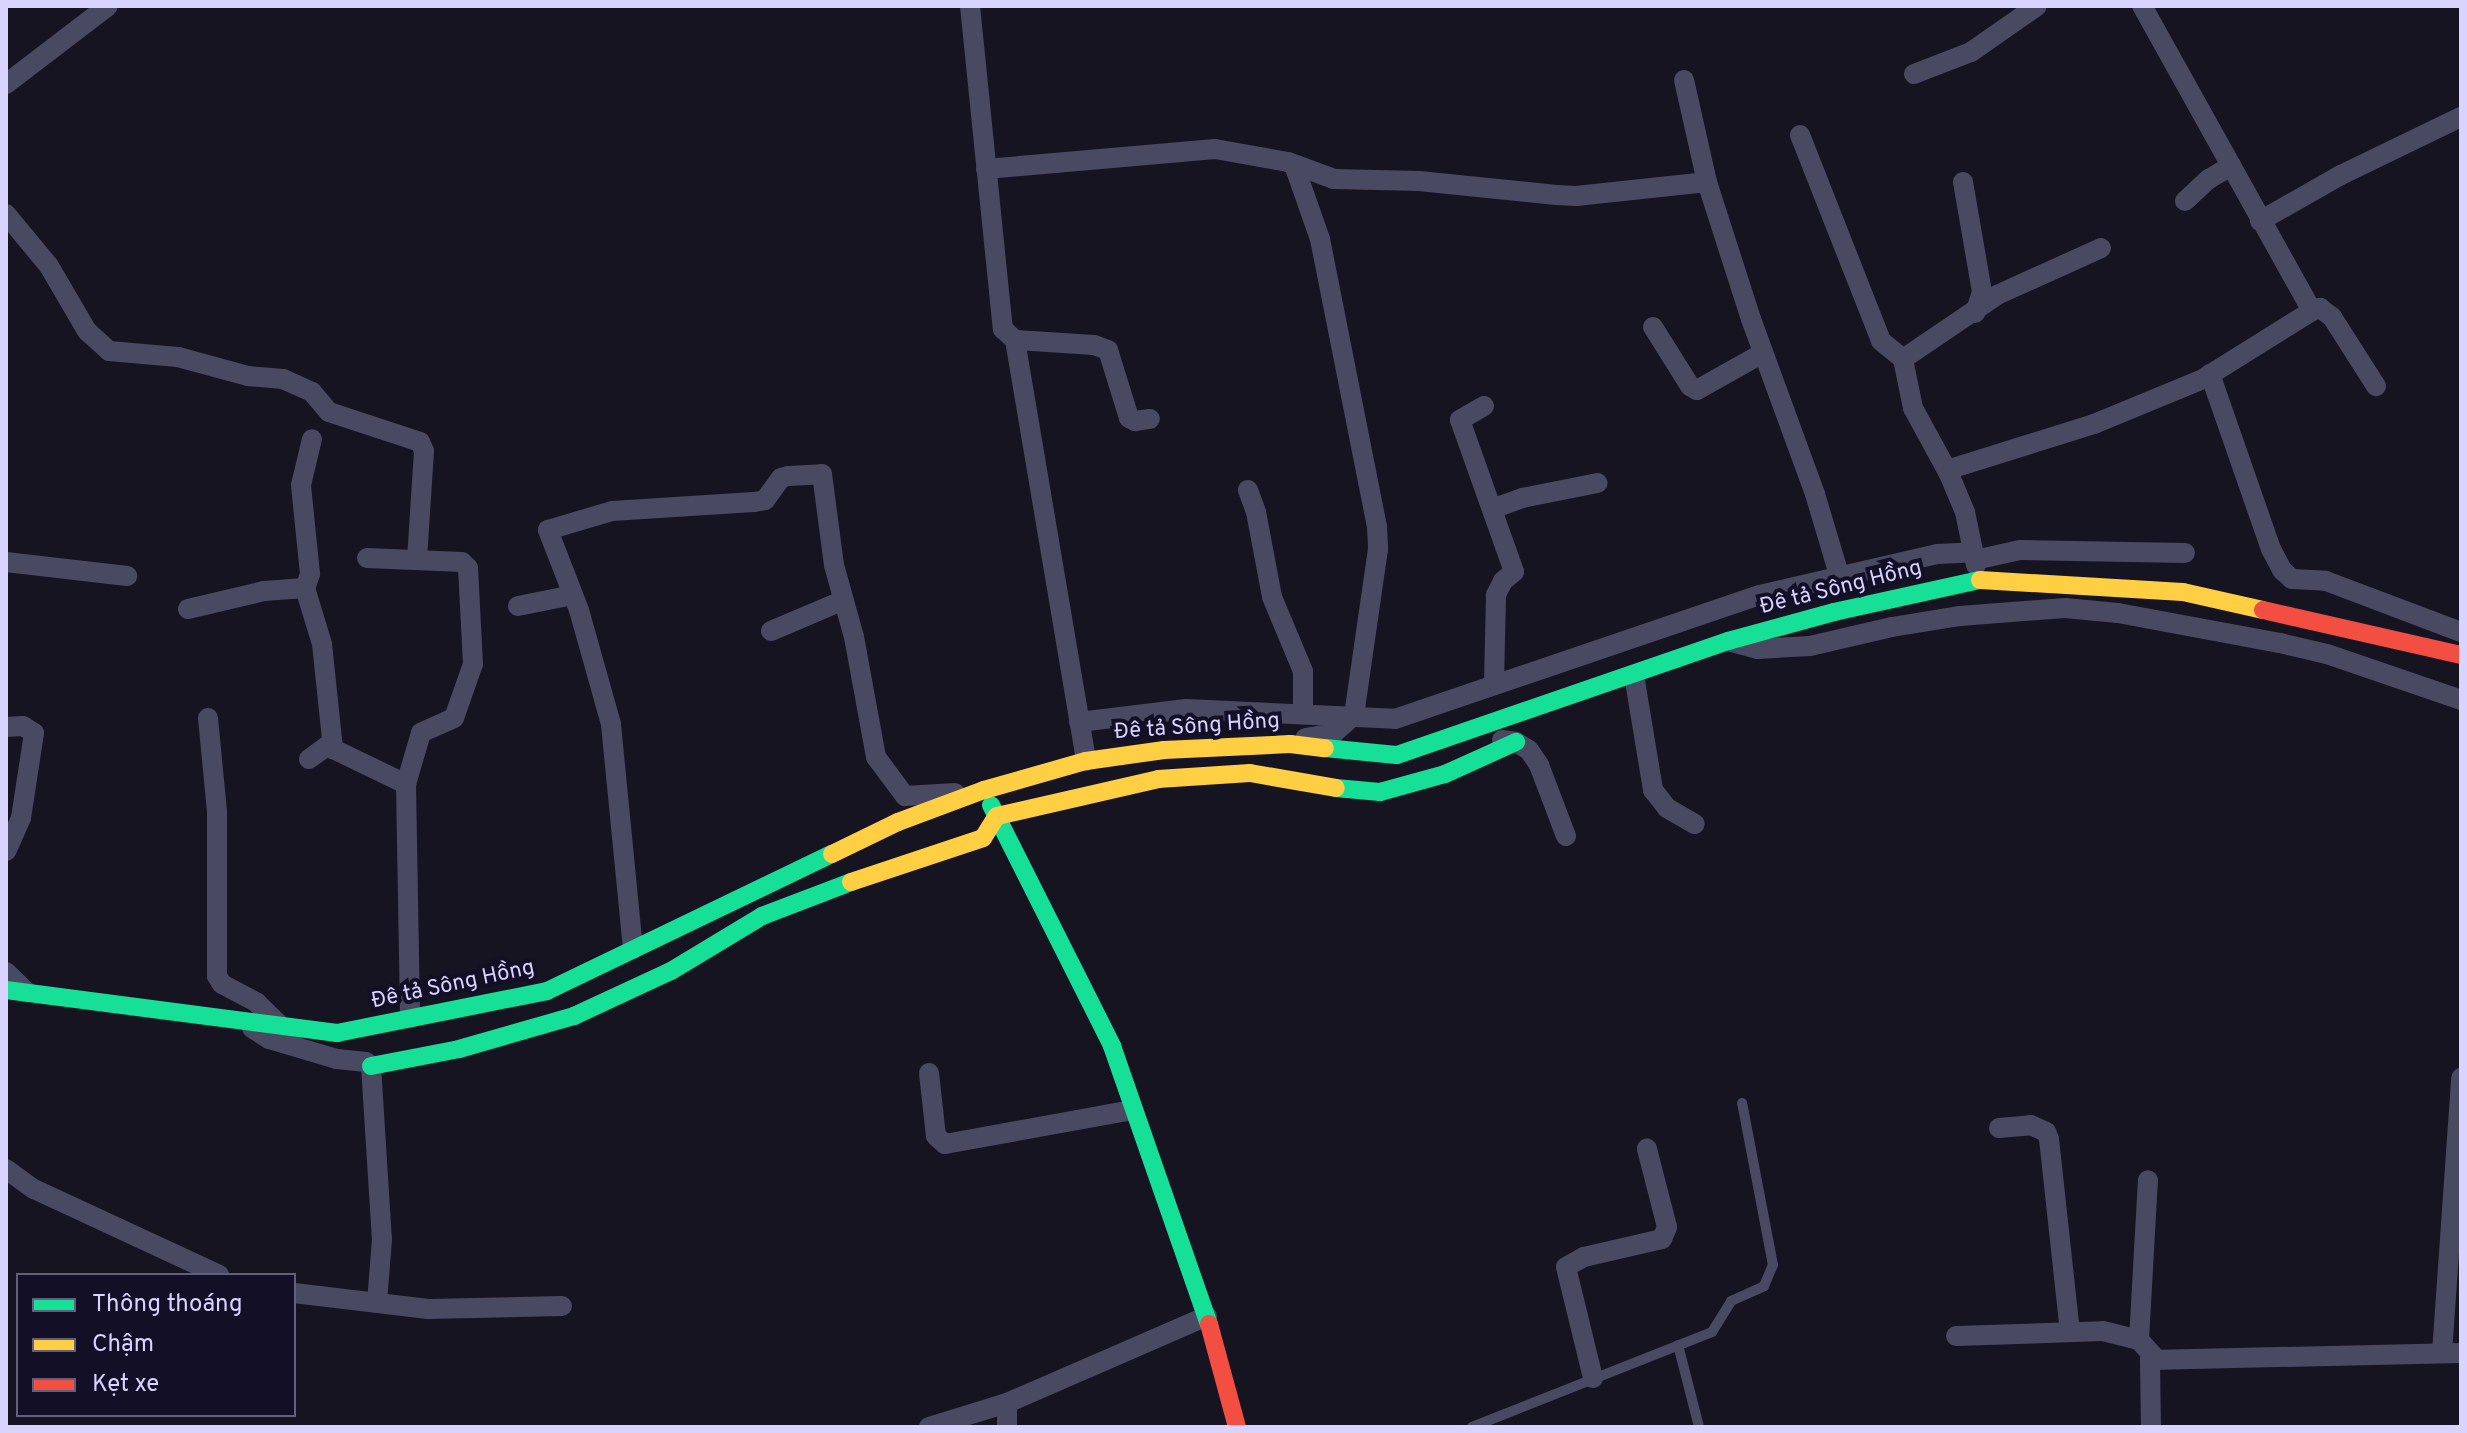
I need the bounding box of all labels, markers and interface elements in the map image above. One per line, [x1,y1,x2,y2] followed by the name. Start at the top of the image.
[1757,555,1925,621] street label: Đê tả Sông Hồng
[1113,708,1281,746] street label: Đê tả Sông Hồng
[369,955,537,1015] street label: Đê tả Sông Hồng
[16,1273,296,1417] legend
[92,1290,243,1320] text: Thông thoáng
[92,1330,154,1360] text: Chậm
[92,1370,159,1400] text: Kẹt xe

